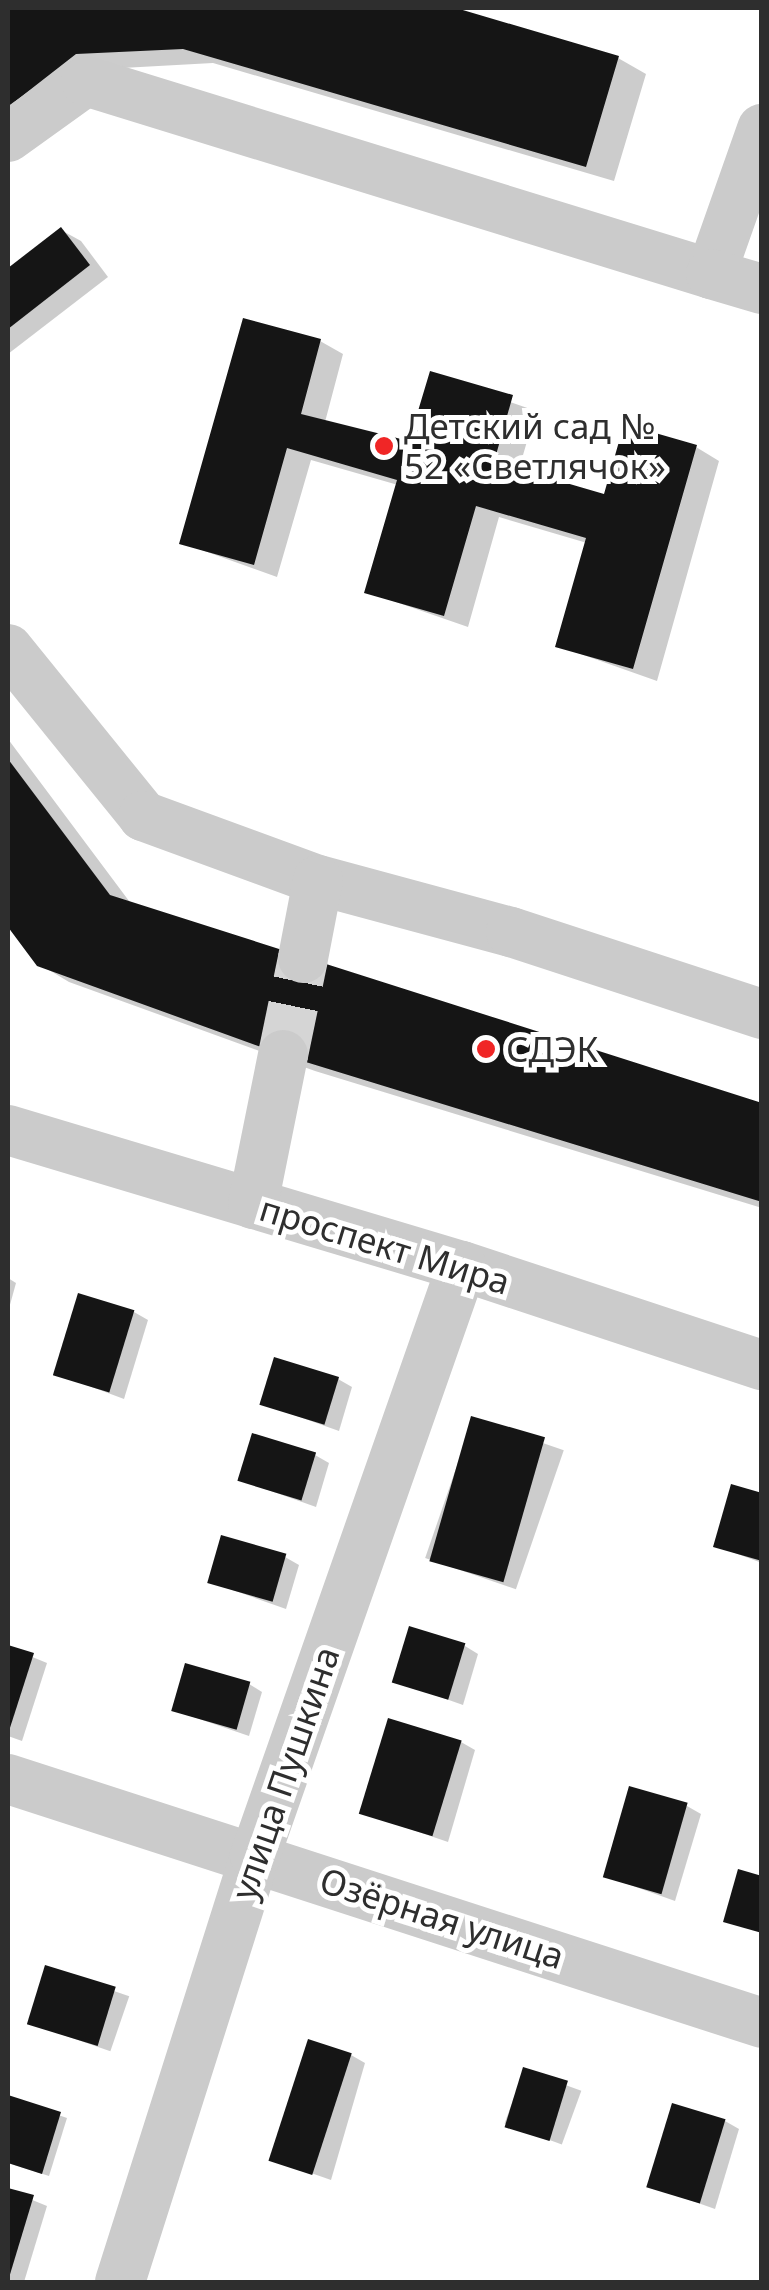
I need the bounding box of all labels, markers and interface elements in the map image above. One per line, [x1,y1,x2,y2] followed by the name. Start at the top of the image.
[404,405,666,487] place label: Детский сад № 52 «Светлячок»
[373,435,395,457] marker: Детский сад № 52 «Светлячок»
[506,1028,598,1070] place label: СДЭК
[475,1038,497,1060] marker: СДЭК
[255,1187,515,1303] street label: проспект Мира
[222,1641,348,1905] street label: улица Пушкина
[315,1859,569,1977] street label: Озёрная улица

